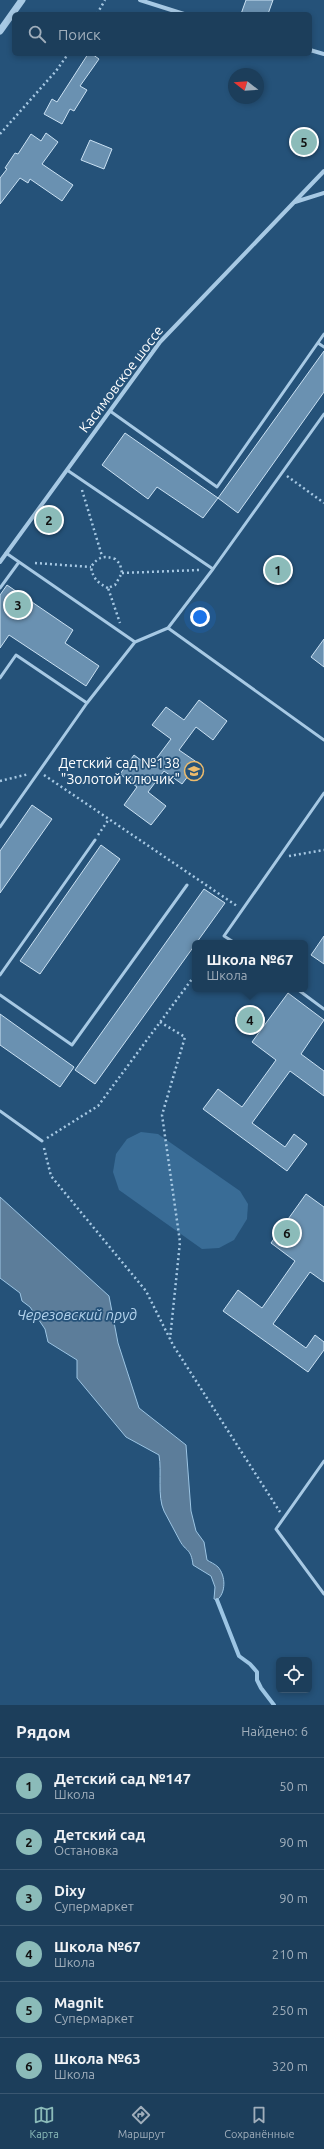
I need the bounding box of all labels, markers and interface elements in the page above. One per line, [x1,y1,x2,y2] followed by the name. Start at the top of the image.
[12,12,312,56] search box
[26,23,48,45] icon: search
[58,26,101,43] text: Поиск
[228,68,264,104] north arrow
[291,127,317,157] pin: 5
[76,322,166,436] street label: Касимовское шоссе
[36,505,62,535] pin: 2
[265,555,291,585] pin: 1
[5,590,31,620] pin: 3
[190,607,210,627] your location
[59,755,180,787] place label: Детский сад №138 "Золотой ключик"
[183,760,205,782] school or university icon: Детский сад №138 "Золотой ключик"
[192,940,308,992] popup
[207,951,293,968] text: Школа №67
[207,968,248,982] text: Школа
[237,1005,263,1035] pin: 4
[274,1218,300,1248] pin: 6
[17,1306,137,1323] water label: Черезовский пруд
[276,1657,312,1693] map controls
[276,1657,312,1693] button: locate
[16,1722,71,1741] text: Рядом
[241,1724,308,1738] text: Найдено: 6
[54,1770,191,1787] text: Детский сад №147
[25,1779,33,1793] text: 1
[279,1779,308,1793] text: 50 m
[54,1787,95,1801] text: Школа
[54,1826,145,1843] text: Детский сад
[25,1835,33,1849] text: 2
[279,1835,308,1849] text: 90 m
[54,1843,119,1857] text: Остановка
[54,1882,85,1899] text: Dixy
[25,1891,33,1905] text: 3
[279,1891,308,1905] text: 90 m
[54,1899,134,1913] text: Супермаркет
[54,1938,141,1955] text: Школа №67
[25,1947,33,1961] text: 4
[272,1947,308,1961] text: 210 m
[54,1955,95,1969] text: Школа
[54,1994,104,2011] text: Magnit
[25,2003,33,2017] text: 5
[272,2003,308,2017] text: 250 m
[54,2011,134,2025] text: Супермаркет
[54,2050,141,2067] text: Школа №63
[25,2059,33,2073] text: 6
[272,2059,308,2073] text: 320 m
[54,2067,95,2081] text: Школа
[29,2104,59,2140] tab: Карта
[118,2104,165,2140] tab: Маршрут
[224,2104,294,2140] tab: Сохранённые

